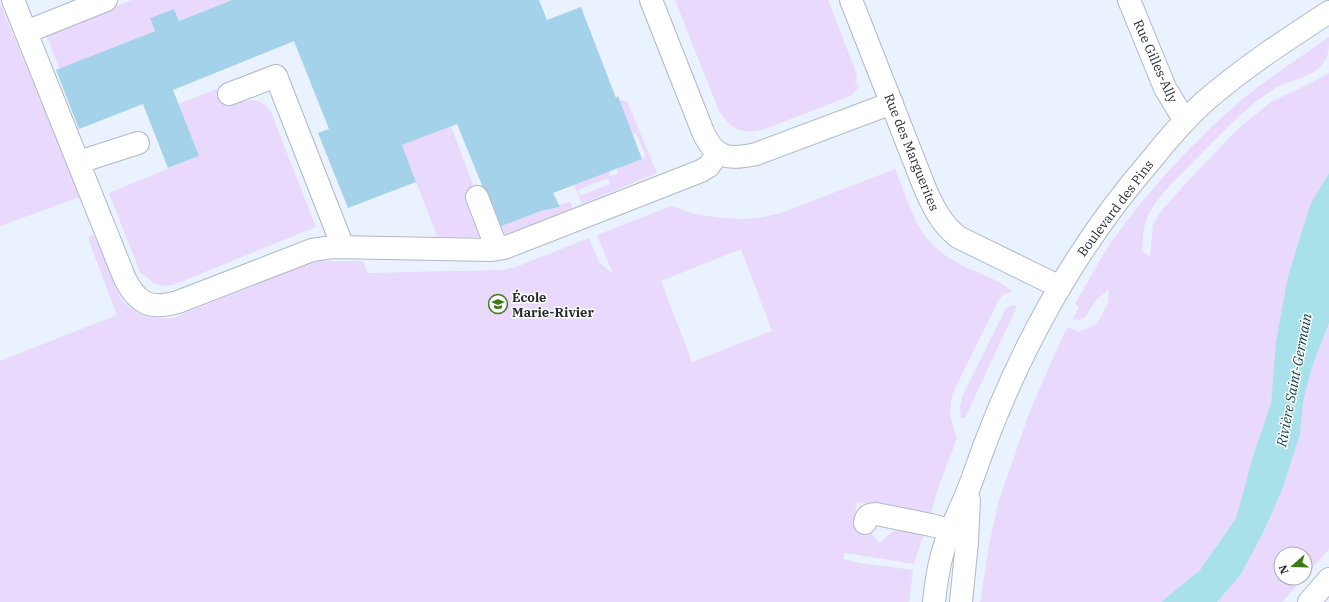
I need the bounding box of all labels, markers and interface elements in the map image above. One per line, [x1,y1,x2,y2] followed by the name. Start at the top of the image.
[1130,17,1182,106] street label: Rue Gilles-Ally
[880,91,943,213] street label: Rue des Marguerites
[1074,157,1157,260] street label: Boulevard des Pins
[512,289,594,321] place label: École Marie-Rivier
[487,293,509,315] school or university icon: École Marie-Rivier
[1272,312,1316,449] water label: Rivière Saint-Germain
[1273,546,1313,586] north arrow
[1275,563,1292,576] text: N

